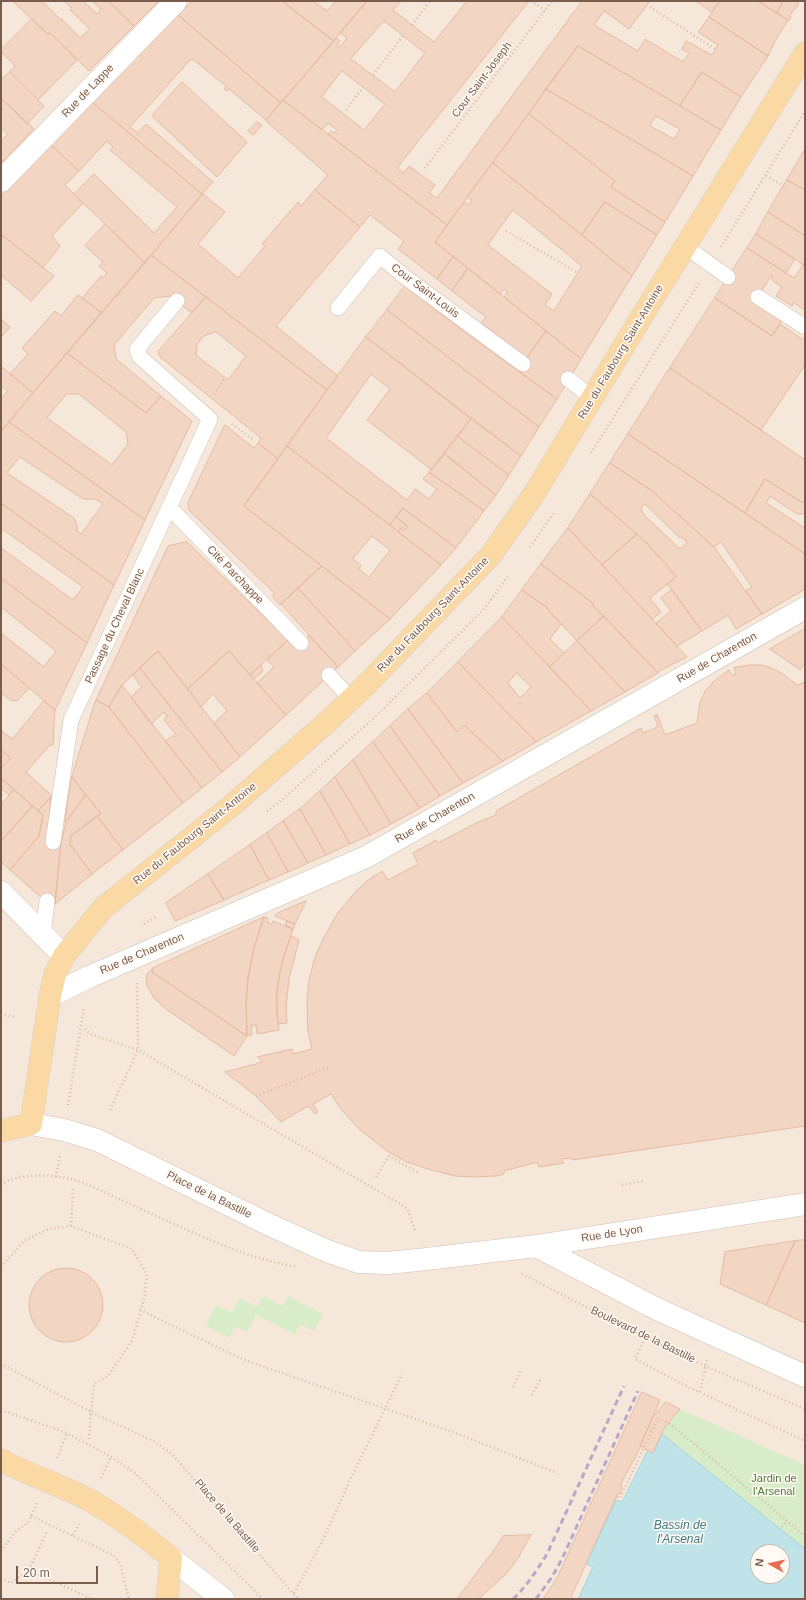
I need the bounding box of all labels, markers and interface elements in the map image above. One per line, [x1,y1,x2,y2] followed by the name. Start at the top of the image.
[449,40,515,120] street label: Cour Saint-Joseph
[59,62,117,120] street label: Rue de Lappe
[388,261,462,321] street label: Cour Saint-Louis
[576,282,666,422] street label: Rue du Faubourg Saint-Antoine
[204,543,266,607] street label: Cité Parchappe
[375,555,491,675] street label: Rue du Faubourg Saint-Antoine
[82,566,148,686] street label: Passage du Cheval Blanc
[675,630,759,686] street label: Rue de Charenton
[131,780,259,888] street label: Rue du Faubourg Saint-Antoine
[393,790,477,846] street label: Rue de Charenton
[98,930,186,978] street label: Rue de Charenton
[164,1169,254,1221] street label: Place de la Bastille
[580,1223,644,1245] street label: Rue de Lyon
[588,1304,698,1366] street label: Boulevard de la Bastille
[751,1472,797,1498] park label: Jardin de l'Arsenal
[192,1477,262,1555] street label: Place de la Bastille
[654,1519,706,1547] water label: Bassin de l'Arsenal
[750,1544,790,1584] north arrow
[18,1558,100,1584] scale bar
[753,1558,766,1567] text: N
[23,1566,50,1580] text: 20 m

